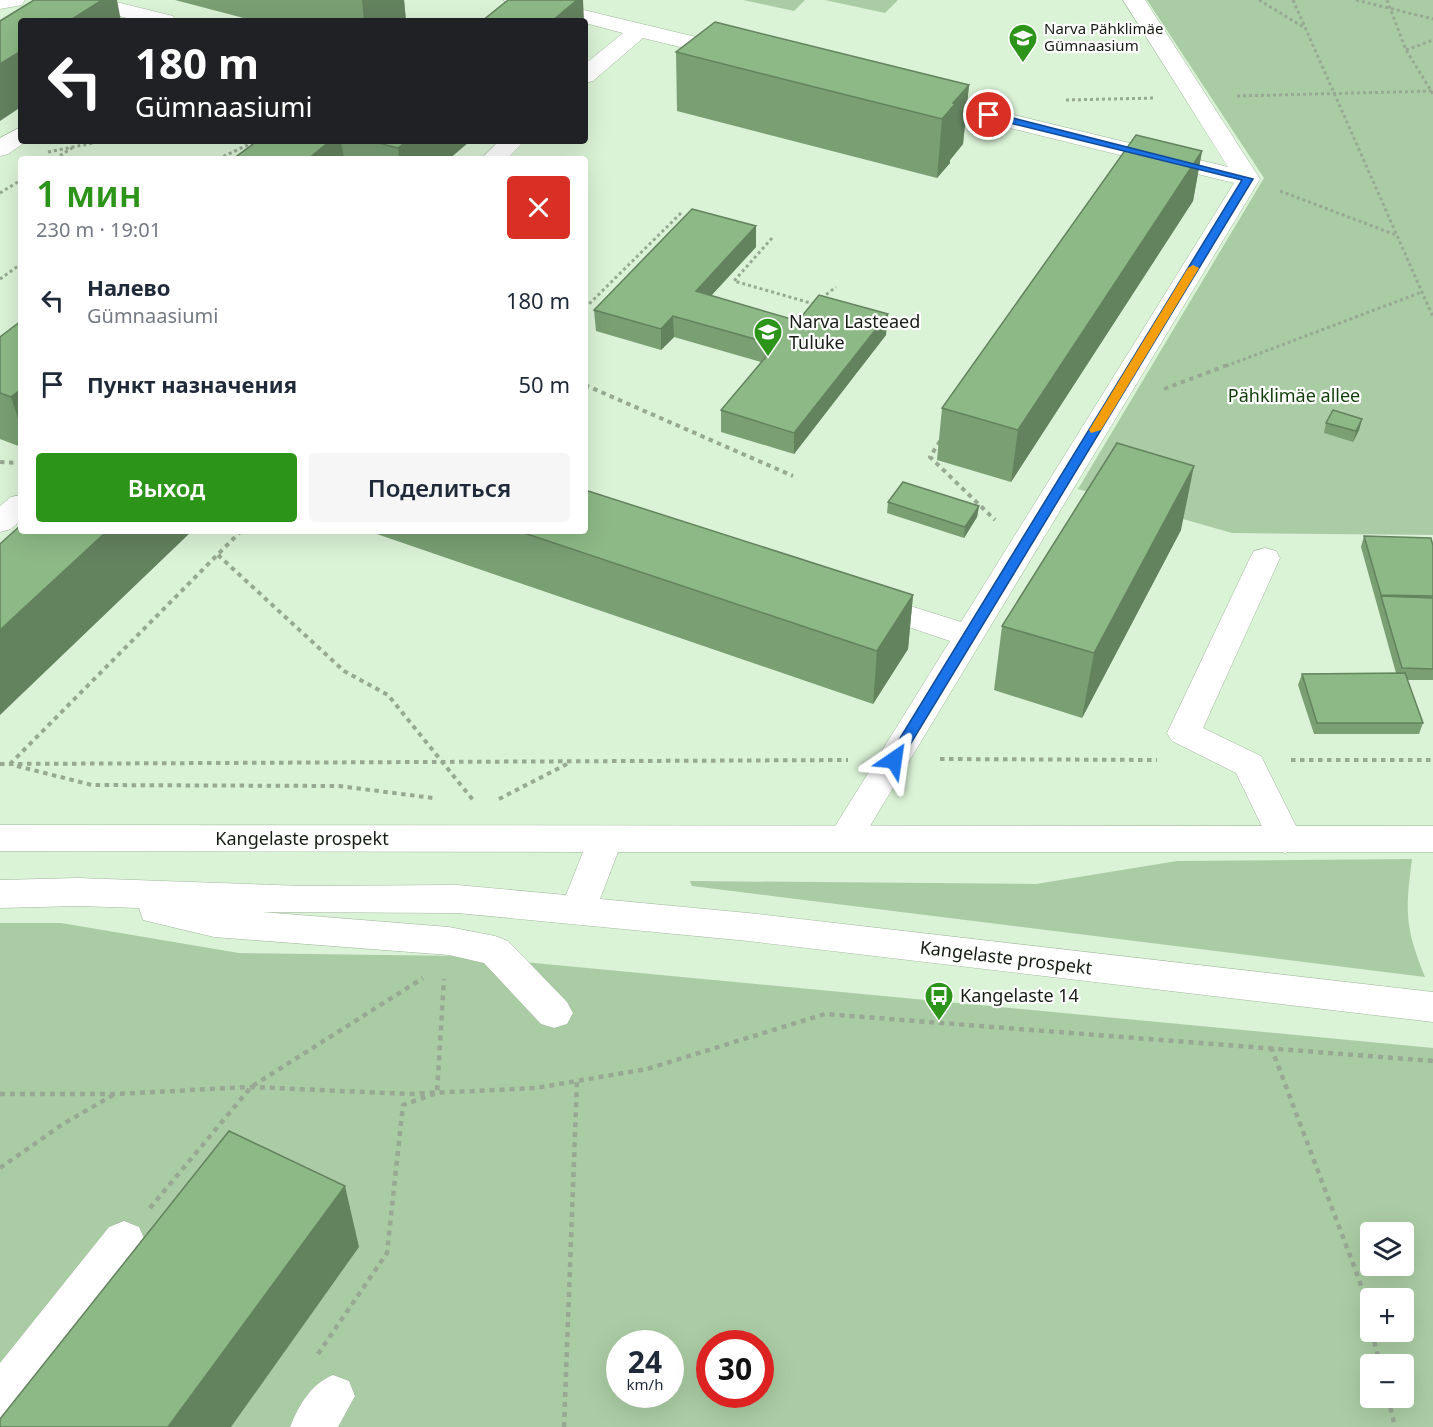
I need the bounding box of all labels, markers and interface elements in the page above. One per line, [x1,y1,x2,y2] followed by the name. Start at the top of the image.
[1044,18,1163,55] place label: Narva Pähklimäe Gümnaasium
[1007,22,1039,64] school or university icon: Narva Pähklimäe Gümnaasium
[135,34,259,91] text: 180 m
[36,42,114,120] icon: left
[135,88,312,125] text: Gümnaasiumi
[963,89,1014,140] pin
[972,98,1005,131] icon: arrive
[36,169,142,218] text: 1 мин
[507,176,570,239] button: close
[36,216,161,243] text: 230 m · 19:01
[87,272,170,302] text: Налево
[36,284,69,317] icon: left
[506,285,570,315] text: 180 m
[87,302,218,329] text: Gümnaasiumi
[789,309,920,354] place label: Narva Lasteaed Tuluke
[752,316,784,358] school or university icon: Narva Lasteaed Tuluke
[36,368,69,401] icon: arrive
[87,369,297,399] text: Пункт назначения
[519,369,570,399] text: 50 m
[1228,383,1360,407] park label: Pähklimäe allee
[36,453,297,522] button: Выход
[309,453,570,522] button: Поделиться
[862,728,926,792] position arrow
[215,826,389,850] street label: Kangelaste prospekt
[919,935,1094,980] street label: Kangelaste prospekt
[923,980,955,1022] bus stop icon: Kangelaste 14
[960,983,1079,1007] place label: Kangelaste 14
[1360,1222,1414,1408] map controls
[1360,1222,1414,1276] button: layers
[1360,1288,1414,1342] button: +
[696,1330,774,1408] speed limit sign: 30
[628,1341,662,1382] text: 24
[1360,1354,1414,1408] button: −
[627,1374,663,1394] text: km/h

